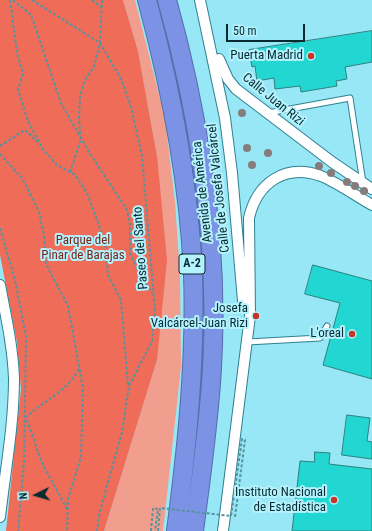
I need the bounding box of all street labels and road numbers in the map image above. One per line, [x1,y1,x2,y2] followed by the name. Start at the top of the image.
[239,70,307,130] street label: Calle Juan Rizi
[204,123,234,253] street label: Calle de Josefa Valcárcel
[190,141,216,243] street label: Avenida de América
[130,206,152,290] street label: Paseo del Santo
[179,254,205,274] road number: A-2

